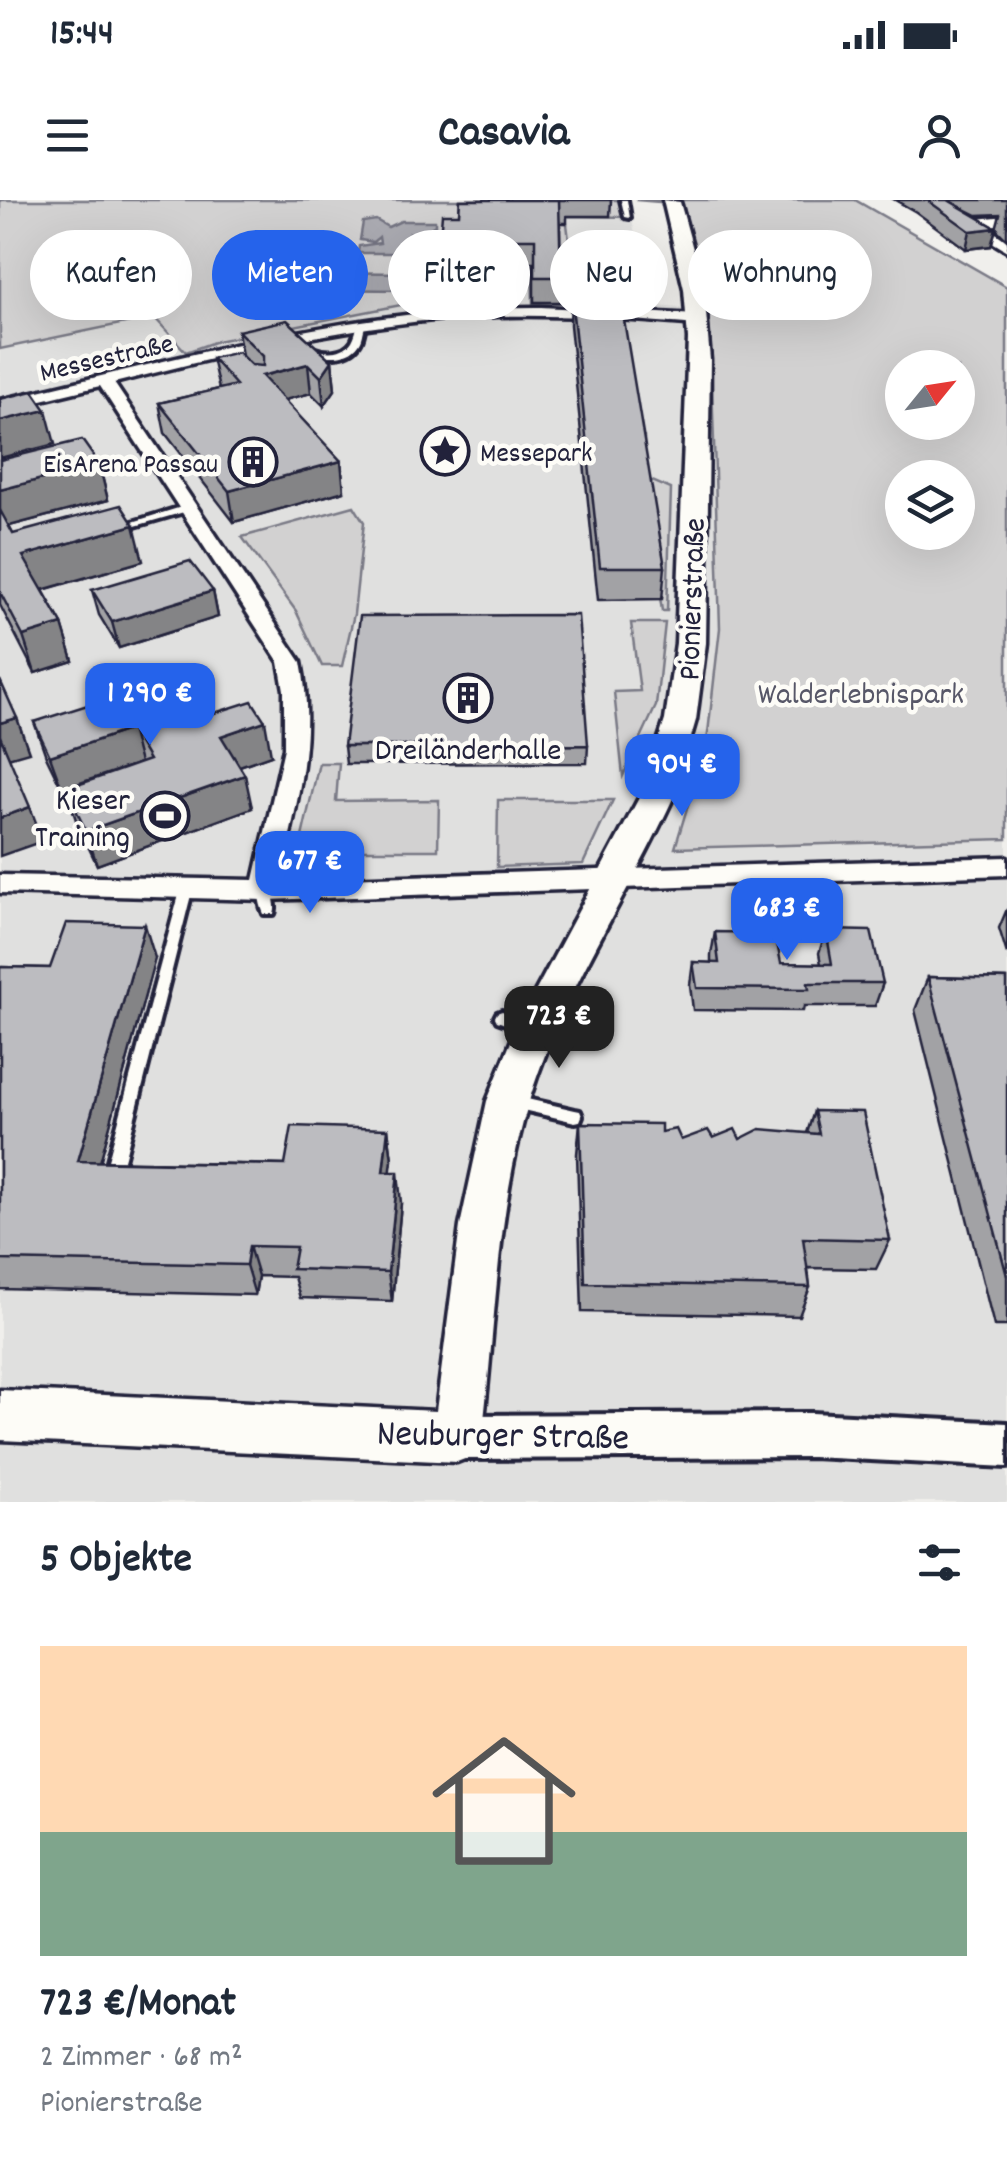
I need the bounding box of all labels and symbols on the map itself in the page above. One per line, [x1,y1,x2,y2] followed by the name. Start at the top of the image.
[36,326,178,396] street label: Messestraße
[885,350,975,440] north arrow
[419,425,471,477] place icon: Messepark
[227,436,279,488] building icon: EisArena Passau
[480,436,593,476] place label: Messepark
[43,447,218,487] place label: EisArena Passau
[669,517,721,681] street label: Pionierstraße
[58,663,242,748] pin: 1 290 €
[442,672,494,724] building icon: Dreiländerhalle
[758,674,964,720] park label: Walderlebnispark
[375,730,561,776] place label: Dreiländerhalle
[612,734,752,819] pin: 904 €
[35,780,130,863] place label: Kieser Training
[139,790,191,842] sports icon: Kieser Training
[240,831,380,916] pin: 677 €
[717,878,857,963] pin: 683 €
[489,986,629,1071] pin: 723 €
[376,1409,630,1468] street label: Neuburger Straße

